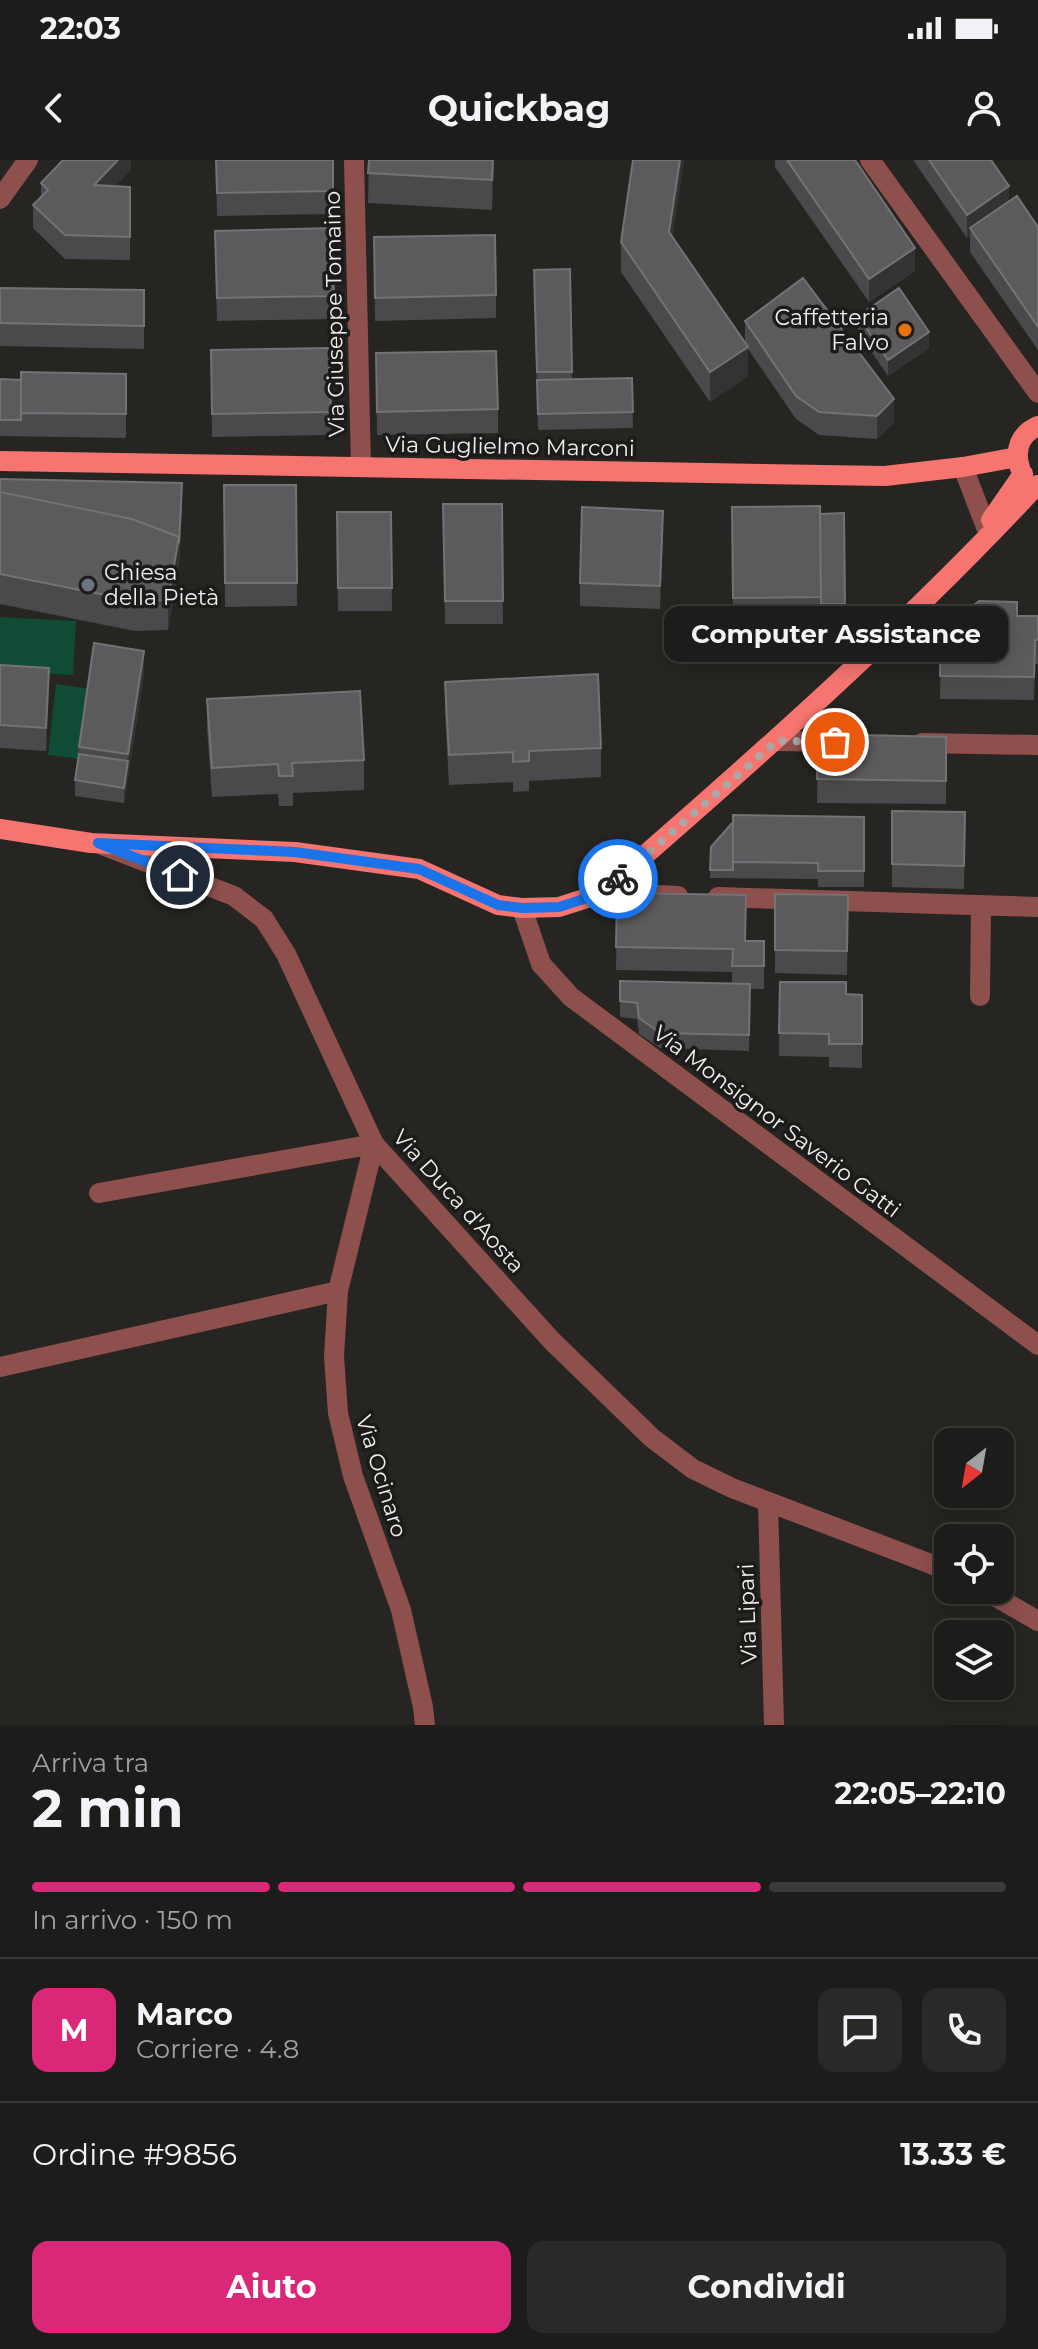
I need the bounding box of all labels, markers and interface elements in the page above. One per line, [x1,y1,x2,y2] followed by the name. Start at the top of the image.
[40,10,121,47] text: 22:03
[32,86,76,130] icon: back
[428,86,610,130] text: Quickbag
[962,86,1006,130] icon: person
[319,191,350,437] street label: Via Giuseppe Tomaino
[775,304,889,356] place label: Caffetteria Falvo
[896,321,914,339] marker: Caffetteria Falvo
[385,431,635,462] street label: Via Guglielmo Marconi
[104,559,219,611] place label: Chiesa della Pietà
[79,576,97,594] marker: Chiesa della Pietà
[663,606,1007,662] callout: Computer Assistance
[691,618,981,650] text: Computer Assistance
[801,708,869,776] pin
[813,720,857,764] icon: bag
[578,839,658,919] courier
[146,841,214,909] pin
[158,853,202,897] icon: home
[596,857,640,901] icon: bike
[648,1019,906,1223] street label: Via Monsignor Saverio Gatti
[387,1124,530,1279] street label: Via Duca d'Aosta
[350,1412,413,1541] street label: Via Ocinaro
[934,1428,1014,1508] north arrow
[934,1428,1014,1700] map controls
[934,1524,1014,1604] button: locate
[732,1563,763,1665] street label: Via Lipari
[934,1620,1014,1700] button: layers
[32,1747,149,1779] text: Arriva tra
[835,1775,1006,1812] text: 22:05–22:10
[32,1777,184,1840] text: 2 min
[32,1904,233,1936] text: In arrivo · 150 m
[818,1988,902,2072] button: chat
[922,1988,1006,2072] button: phone
[136,1996,233,2033] text: Marco
[60,2012,88,2049] text: M
[136,2033,299,2065] text: Corriere · 4.8
[32,2136,237,2173] text: Ordine #9856
[900,2136,1006,2173] text: 13.33 €
[32,2241,511,2333] button: Aiuto
[527,2241,1006,2333] button: Condividi

